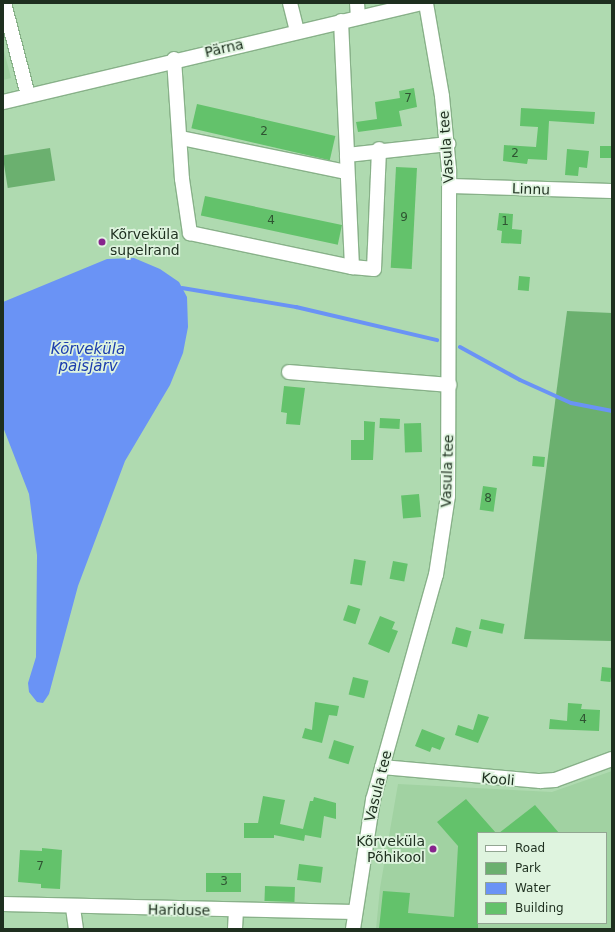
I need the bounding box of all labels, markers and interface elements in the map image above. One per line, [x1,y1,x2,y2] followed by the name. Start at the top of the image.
[203,35,245,61] street label: Pärna
[404,92,412,106] house number: 7
[435,110,457,184] street label: Vasula tee
[260,125,268,139] house number: 2
[511,147,519,161] house number: 2
[512,180,550,198] street label: Linnu
[400,211,408,225] house number: 9
[267,214,275,228] house number: 4
[501,215,509,229] house number: 1
[110,226,180,258] place label: Kõrveküla supelrand
[97,237,107,247] marker: Kõrveküla supelrand
[51,340,125,375] water label: Kõrveküla paisjärv
[437,434,457,508] street label: Vasula tee
[484,492,492,506] house number: 8
[579,713,587,727] house number: 4
[361,749,395,823] street label: Vasula tee
[481,769,515,789] street label: Kooli
[477,832,607,924] legend
[356,833,425,866] place label: Kõrveküla Põhikool
[515,841,545,855] text: Road
[428,844,438,854] marker: Kõrveküla Põhikool
[36,860,44,874] house number: 7
[515,861,541,875] text: Park
[220,875,228,889] house number: 3
[515,881,550,895] text: Water
[148,901,210,919] street label: Hariduse
[515,901,564,915] text: Building

